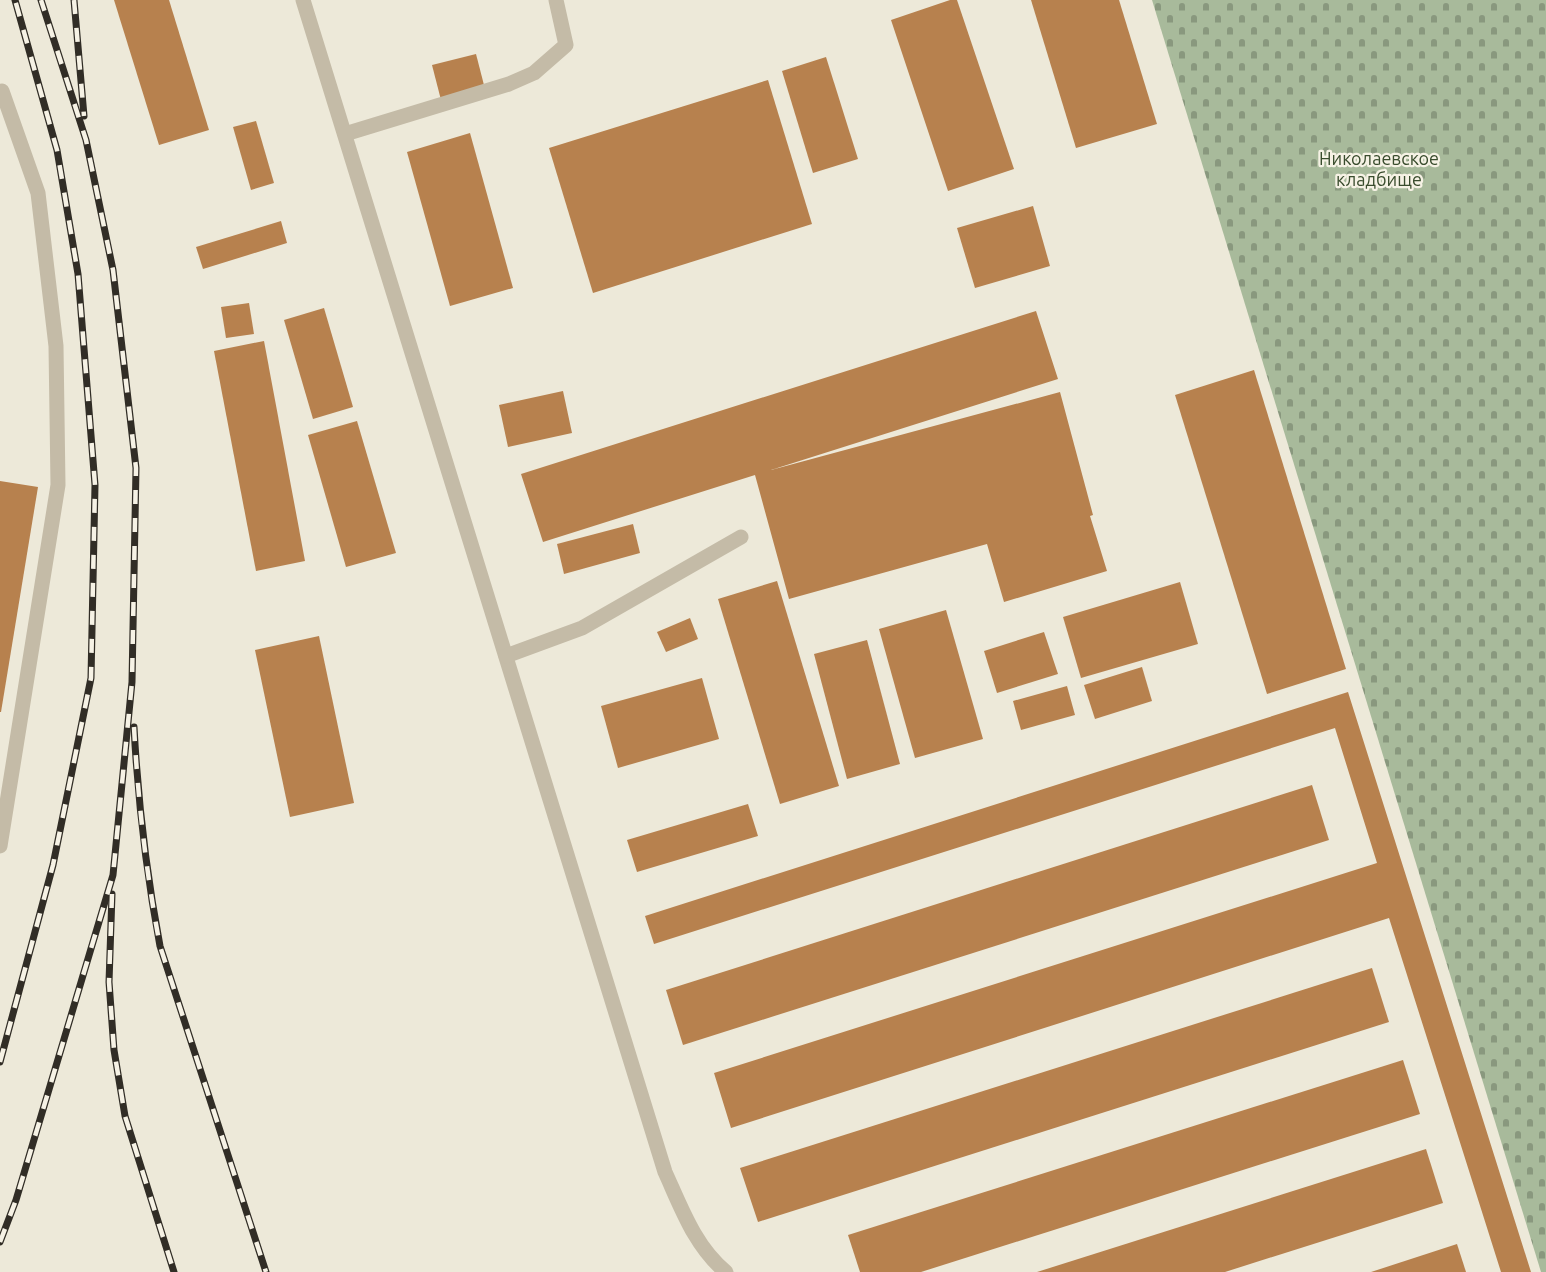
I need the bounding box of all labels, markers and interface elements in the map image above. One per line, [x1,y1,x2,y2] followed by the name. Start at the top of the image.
[1319,148,1439,189] park label: Николаевское кладбище

